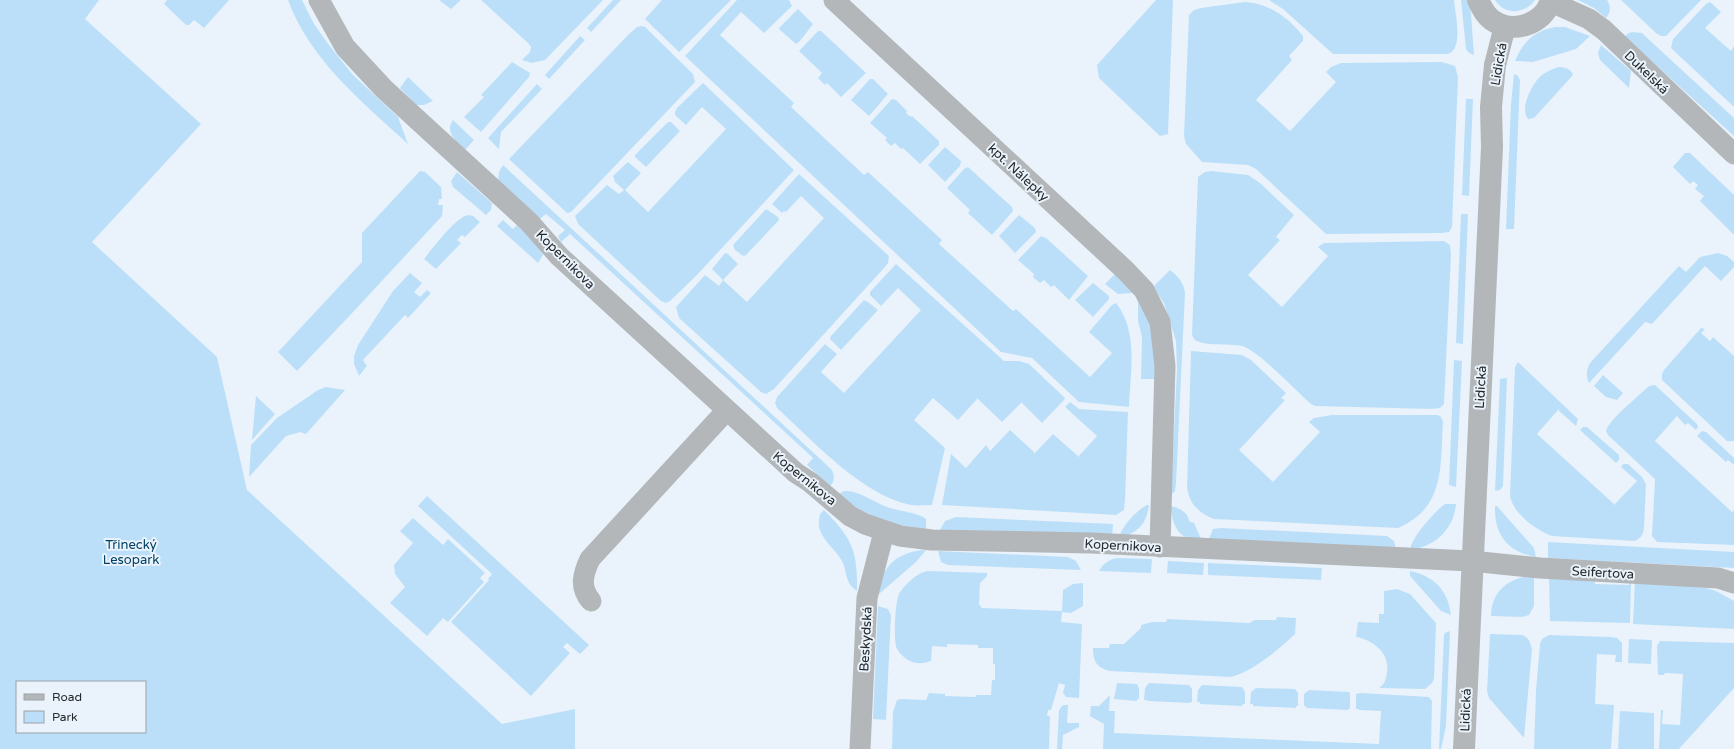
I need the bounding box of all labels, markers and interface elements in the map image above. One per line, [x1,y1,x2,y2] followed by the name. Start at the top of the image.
[1487,41,1511,87] street label: Lidická
[1621,48,1672,98] street label: Dukelská
[984,140,1052,205] street label: kpt. Nálepky
[532,227,598,293] street label: Kopernikova
[1472,365,1490,409] street label: Lidická
[769,448,839,509] street label: Kopernikova
[1084,536,1162,556] street label: Kopernikova
[103,537,159,568] park label: Třinecký Lesopark
[1571,563,1634,583] street label: Seifertova
[856,606,876,672] street label: Beskydská
[16,681,146,733] legend
[1457,688,1475,732] street label: Lidická
[52,690,82,704] text: Road
[52,710,78,724] text: Park

